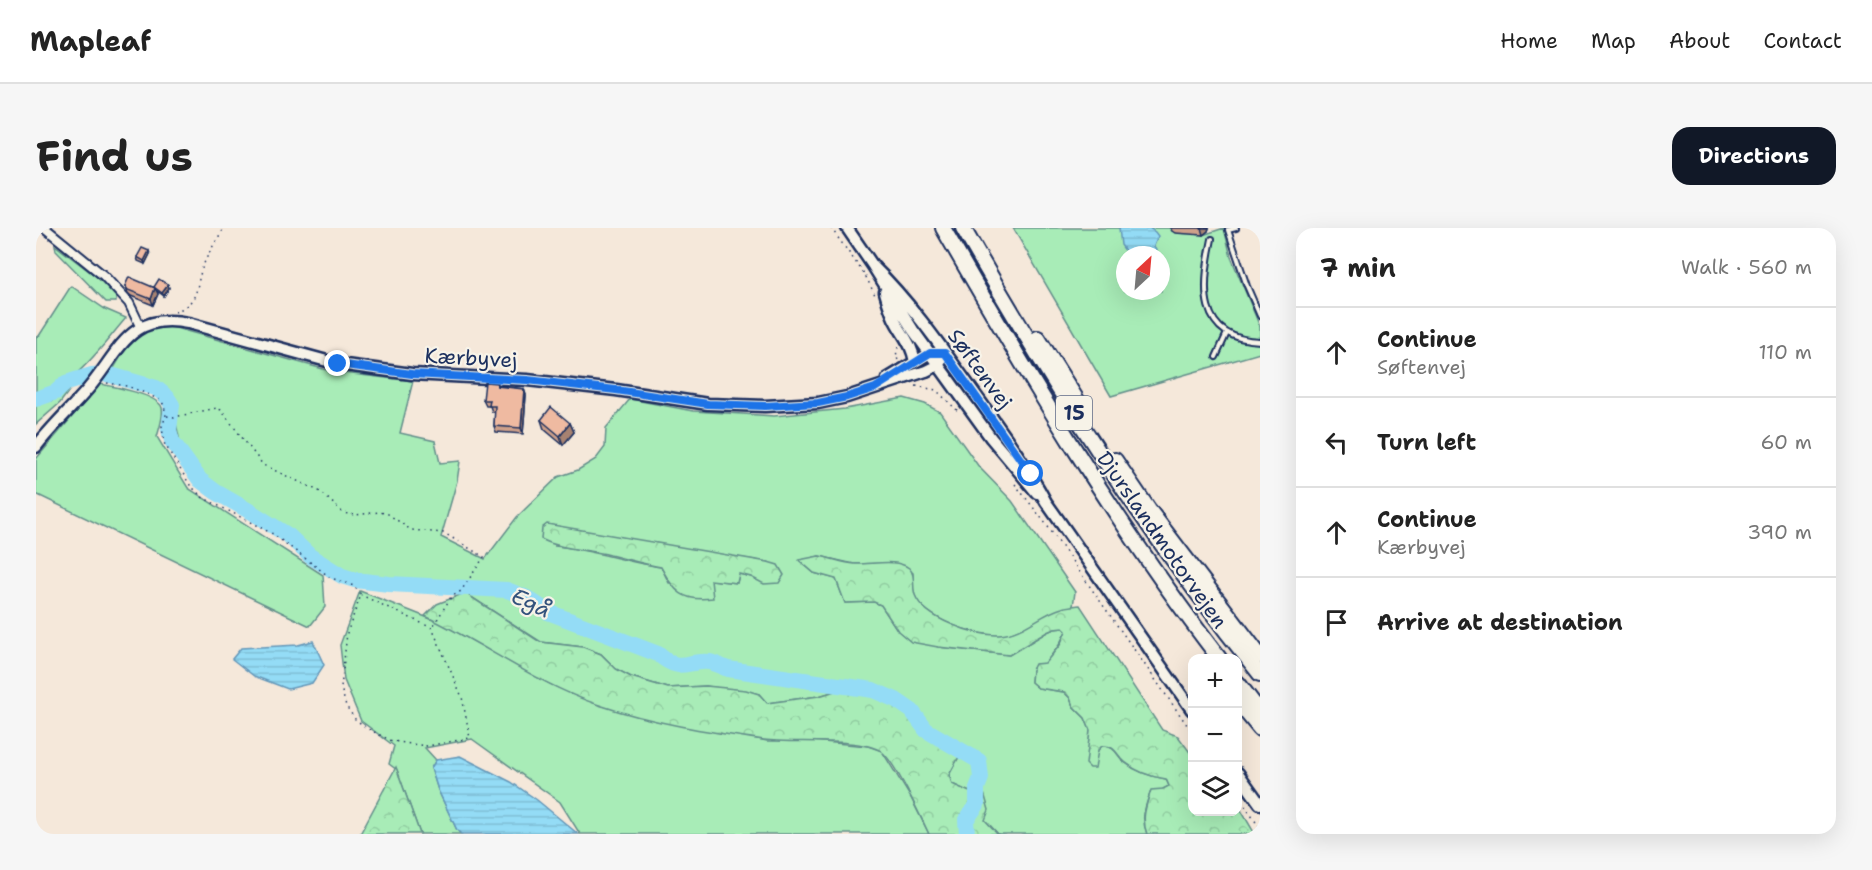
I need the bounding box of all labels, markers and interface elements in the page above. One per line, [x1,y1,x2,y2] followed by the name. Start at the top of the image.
[30,22,151,60] text: Mapleaf
[1500,27,1558,55] text: Home
[1591,27,1636,55] text: Map
[1669,27,1730,55] text: About
[1763,27,1842,55] text: Contact
[1672,127,1836,185] button: Directions
[36,128,193,184] text: Find us
[1116,246,1170,300] north arrow
[1320,250,1396,285] text: 7 min
[1681,254,1812,280] text: Walk · 560 m
[941,323,1019,415] street label: Søftenvej
[1377,325,1477,354] text: Continue
[1320,336,1353,369] icon: ahead
[1758,339,1812,365] text: 110 m
[424,342,518,374] street label: Kærbyvej
[324,350,350,376] route end
[1377,354,1466,380] text: Søftenvej
[1056,396,1092,430] road number: 15
[1320,426,1353,459] icon: left
[1377,428,1476,457] text: Turn left
[1760,429,1812,455] text: 60 m
[1090,446,1234,634] street label: Djurslandmotorvejen
[1017,460,1043,486] route start
[1377,505,1477,534] text: Continue
[1320,516,1353,549] icon: ahead
[1747,519,1812,545] text: 390 m
[1377,534,1466,560] text: Kærbyvej
[507,581,556,625] water label: Egå
[1320,606,1353,639] icon: arrive
[1377,608,1623,637] text: Arrive at destination
[1188,654,1242,816] map controls
[1188,654,1242,708] button: +
[1188,708,1242,762] button: −
[1188,762,1242,816] button: layers

